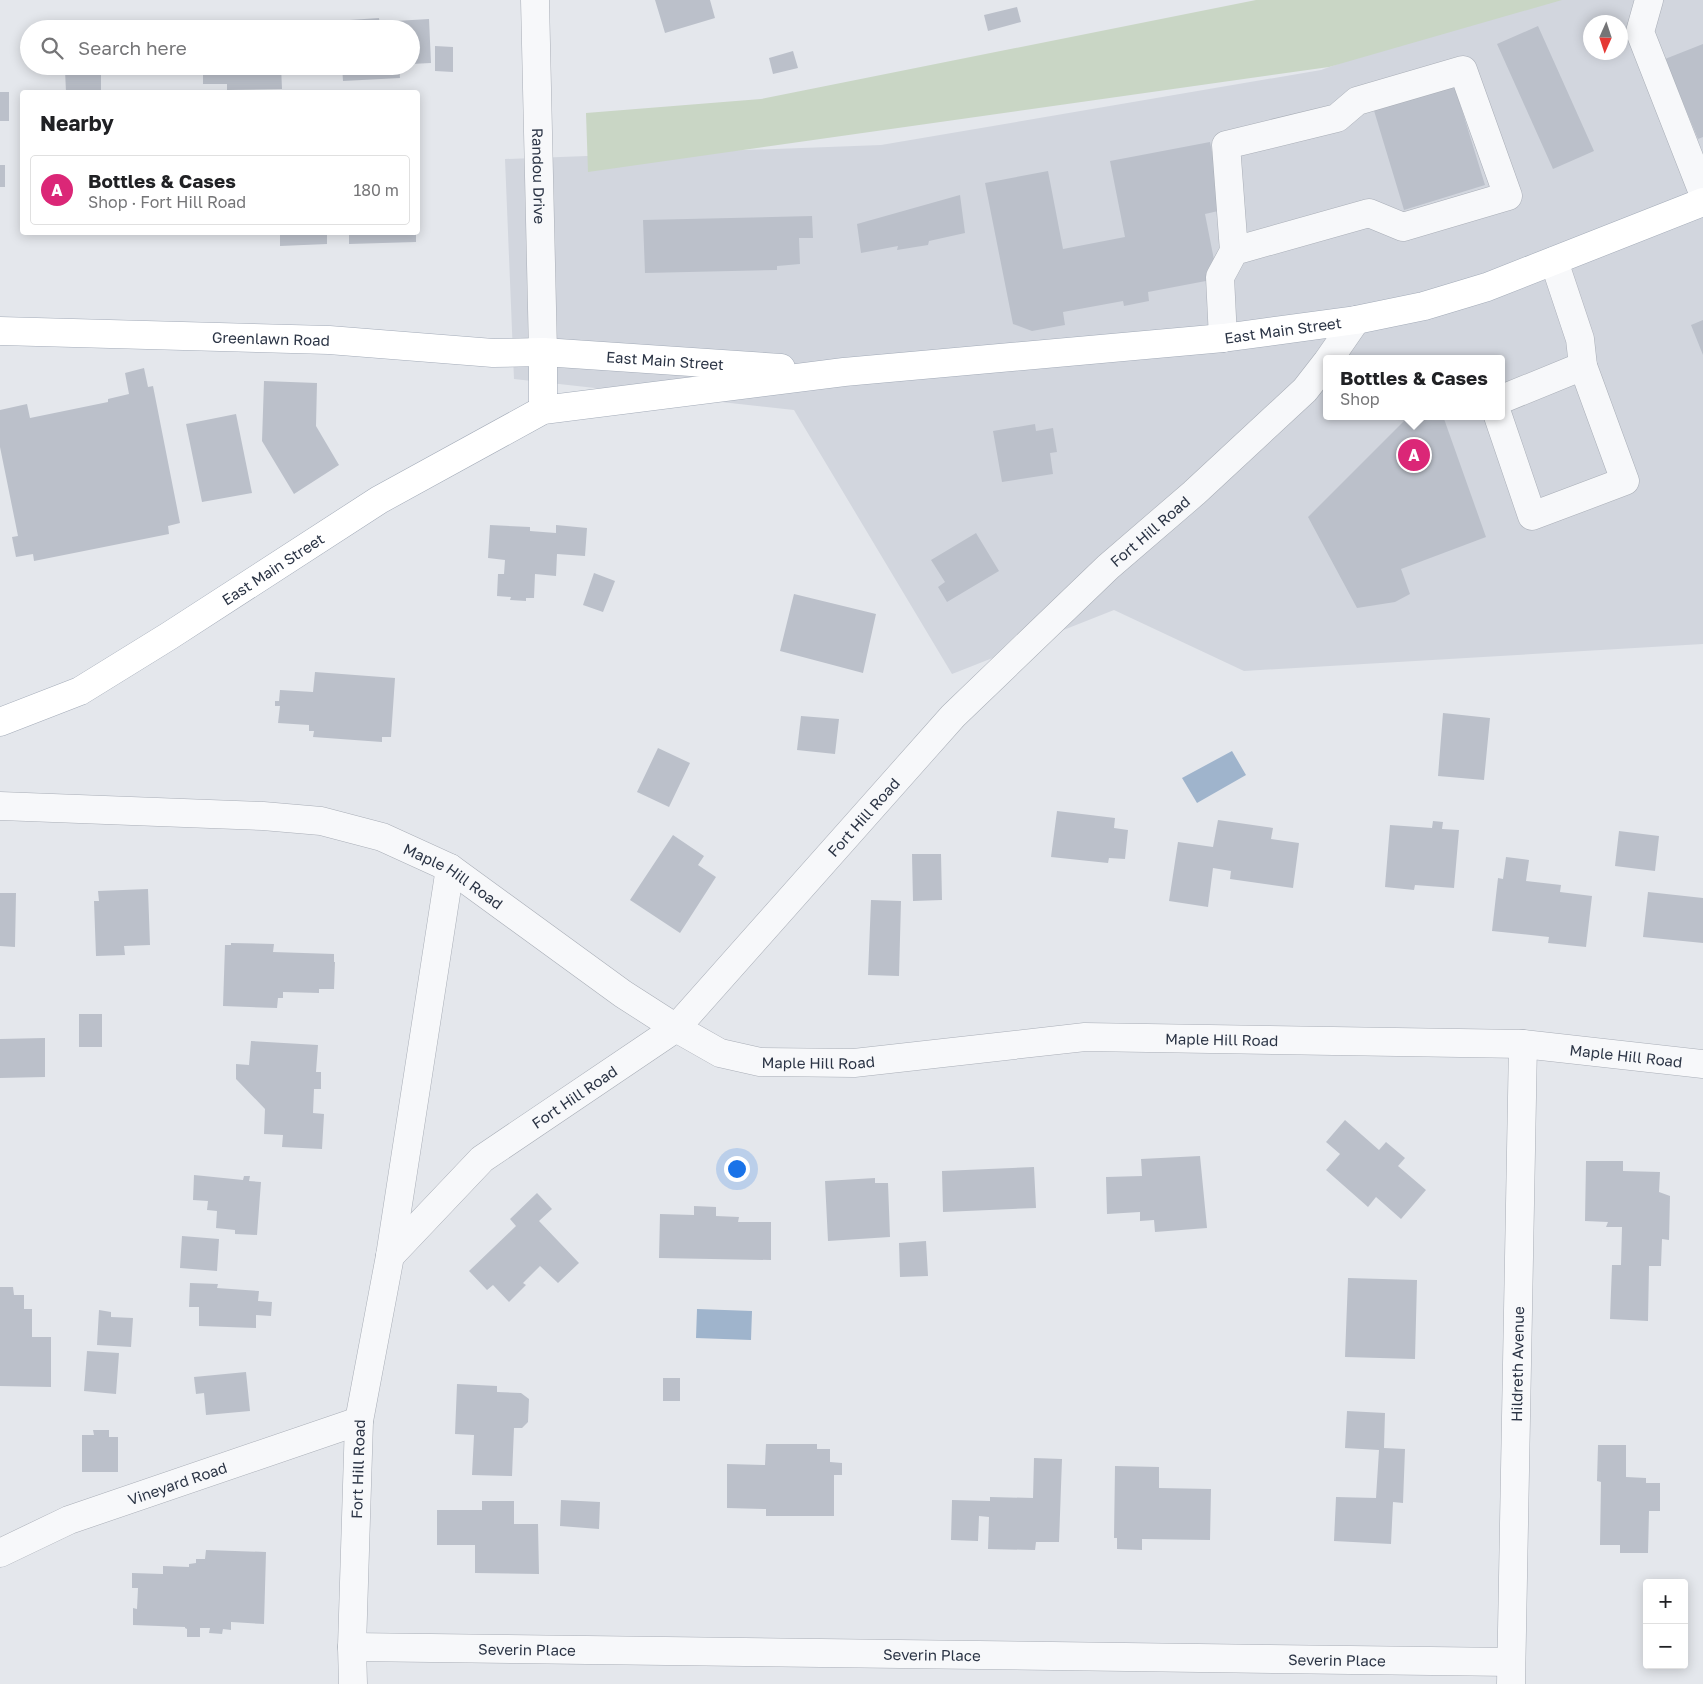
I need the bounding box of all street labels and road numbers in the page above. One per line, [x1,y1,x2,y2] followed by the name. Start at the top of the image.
[529,128,549,224] street label: Randou Drive
[1223,313,1343,347] street label: East Main Street
[212,328,330,349] street label: Greenlawn Road
[606,347,725,373] street label: East Main Street
[1106,492,1193,570] street label: Fort Hill Road
[218,529,327,608] street label: East Main Street
[824,774,903,860] street label: Fort Hill Road
[401,839,507,913] street label: Maple Hill Road
[1165,1029,1279,1049] street label: Maple Hill Road
[1569,1040,1683,1071] street label: Maple Hill Road
[761,1052,876,1072] street label: Maple Hill Road
[528,1061,620,1132] street label: Fort Hill Road
[1507,1306,1527,1422] street label: Hildreth Avenue
[347,1419,368,1519] street label: Fort Hill Road
[125,1458,229,1508] street label: Vineyard Road
[478,1640,576,1659] street label: Severin Place
[883,1645,981,1664] street label: Severin Place
[1288,1650,1386,1669] street label: Severin Place

